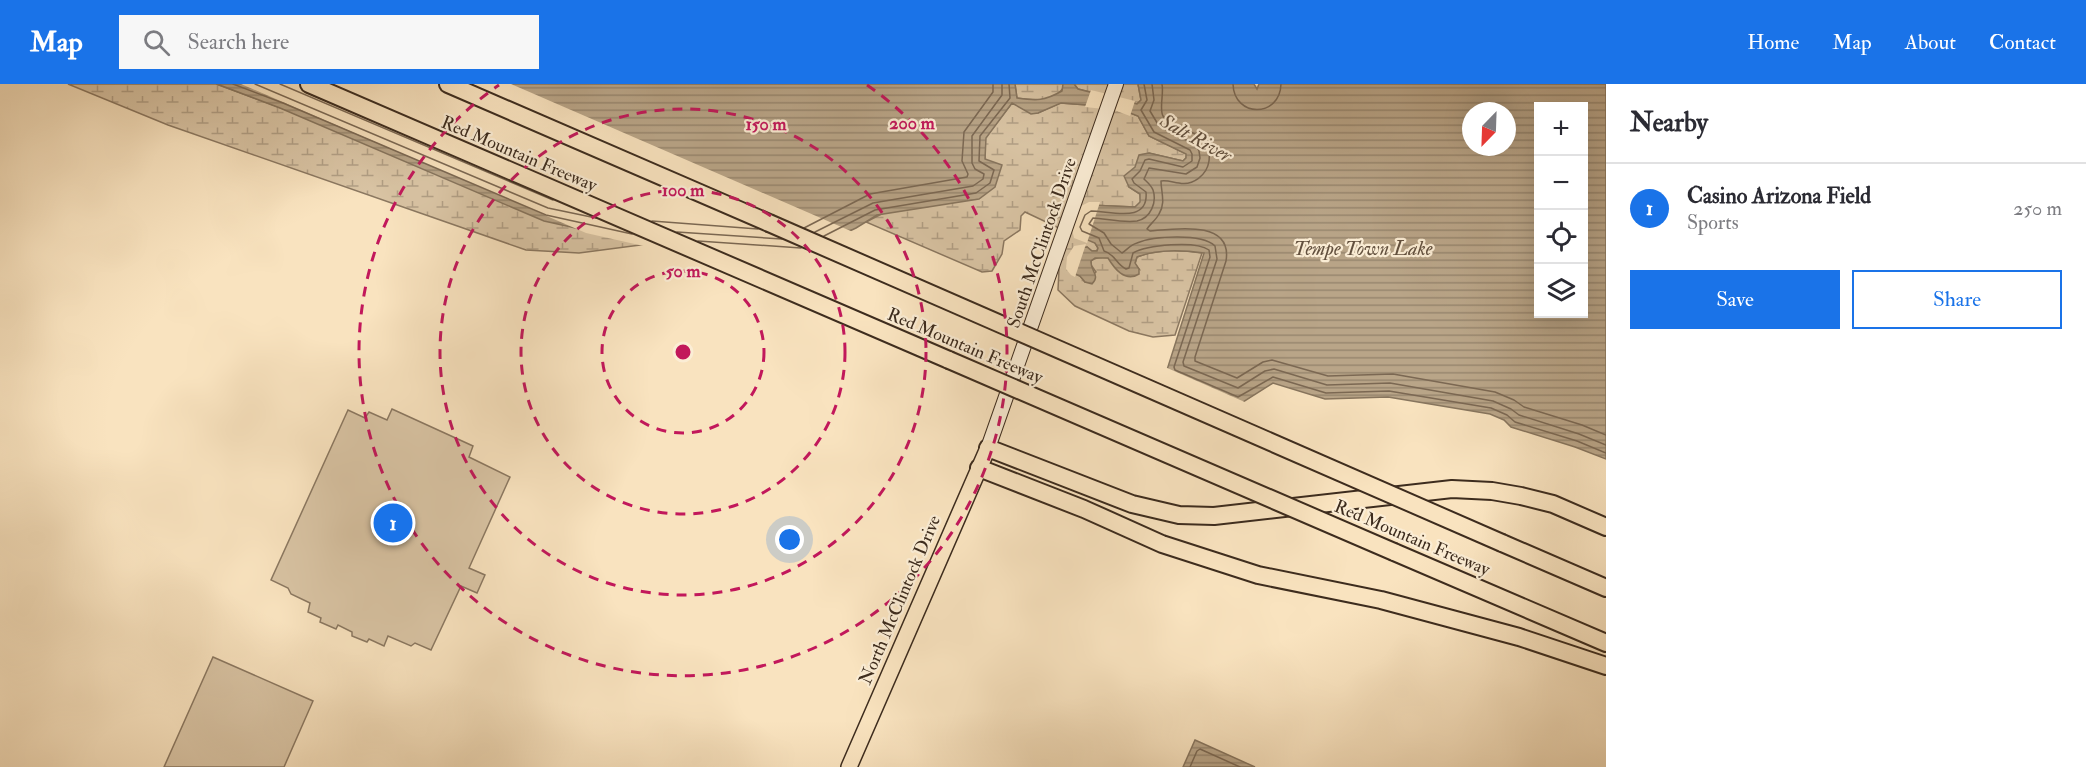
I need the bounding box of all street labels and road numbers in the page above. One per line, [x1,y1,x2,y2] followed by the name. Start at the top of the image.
[438,111,601,198] street label: Red Mountain Freeway
[1002,154,1082,331] street label: South McClintock Drive
[884,303,1047,390] street label: Red Mountain Freeway
[1331,495,1494,582] street label: Red Mountain Freeway
[854,512,946,688] street label: North McClintock Drive

